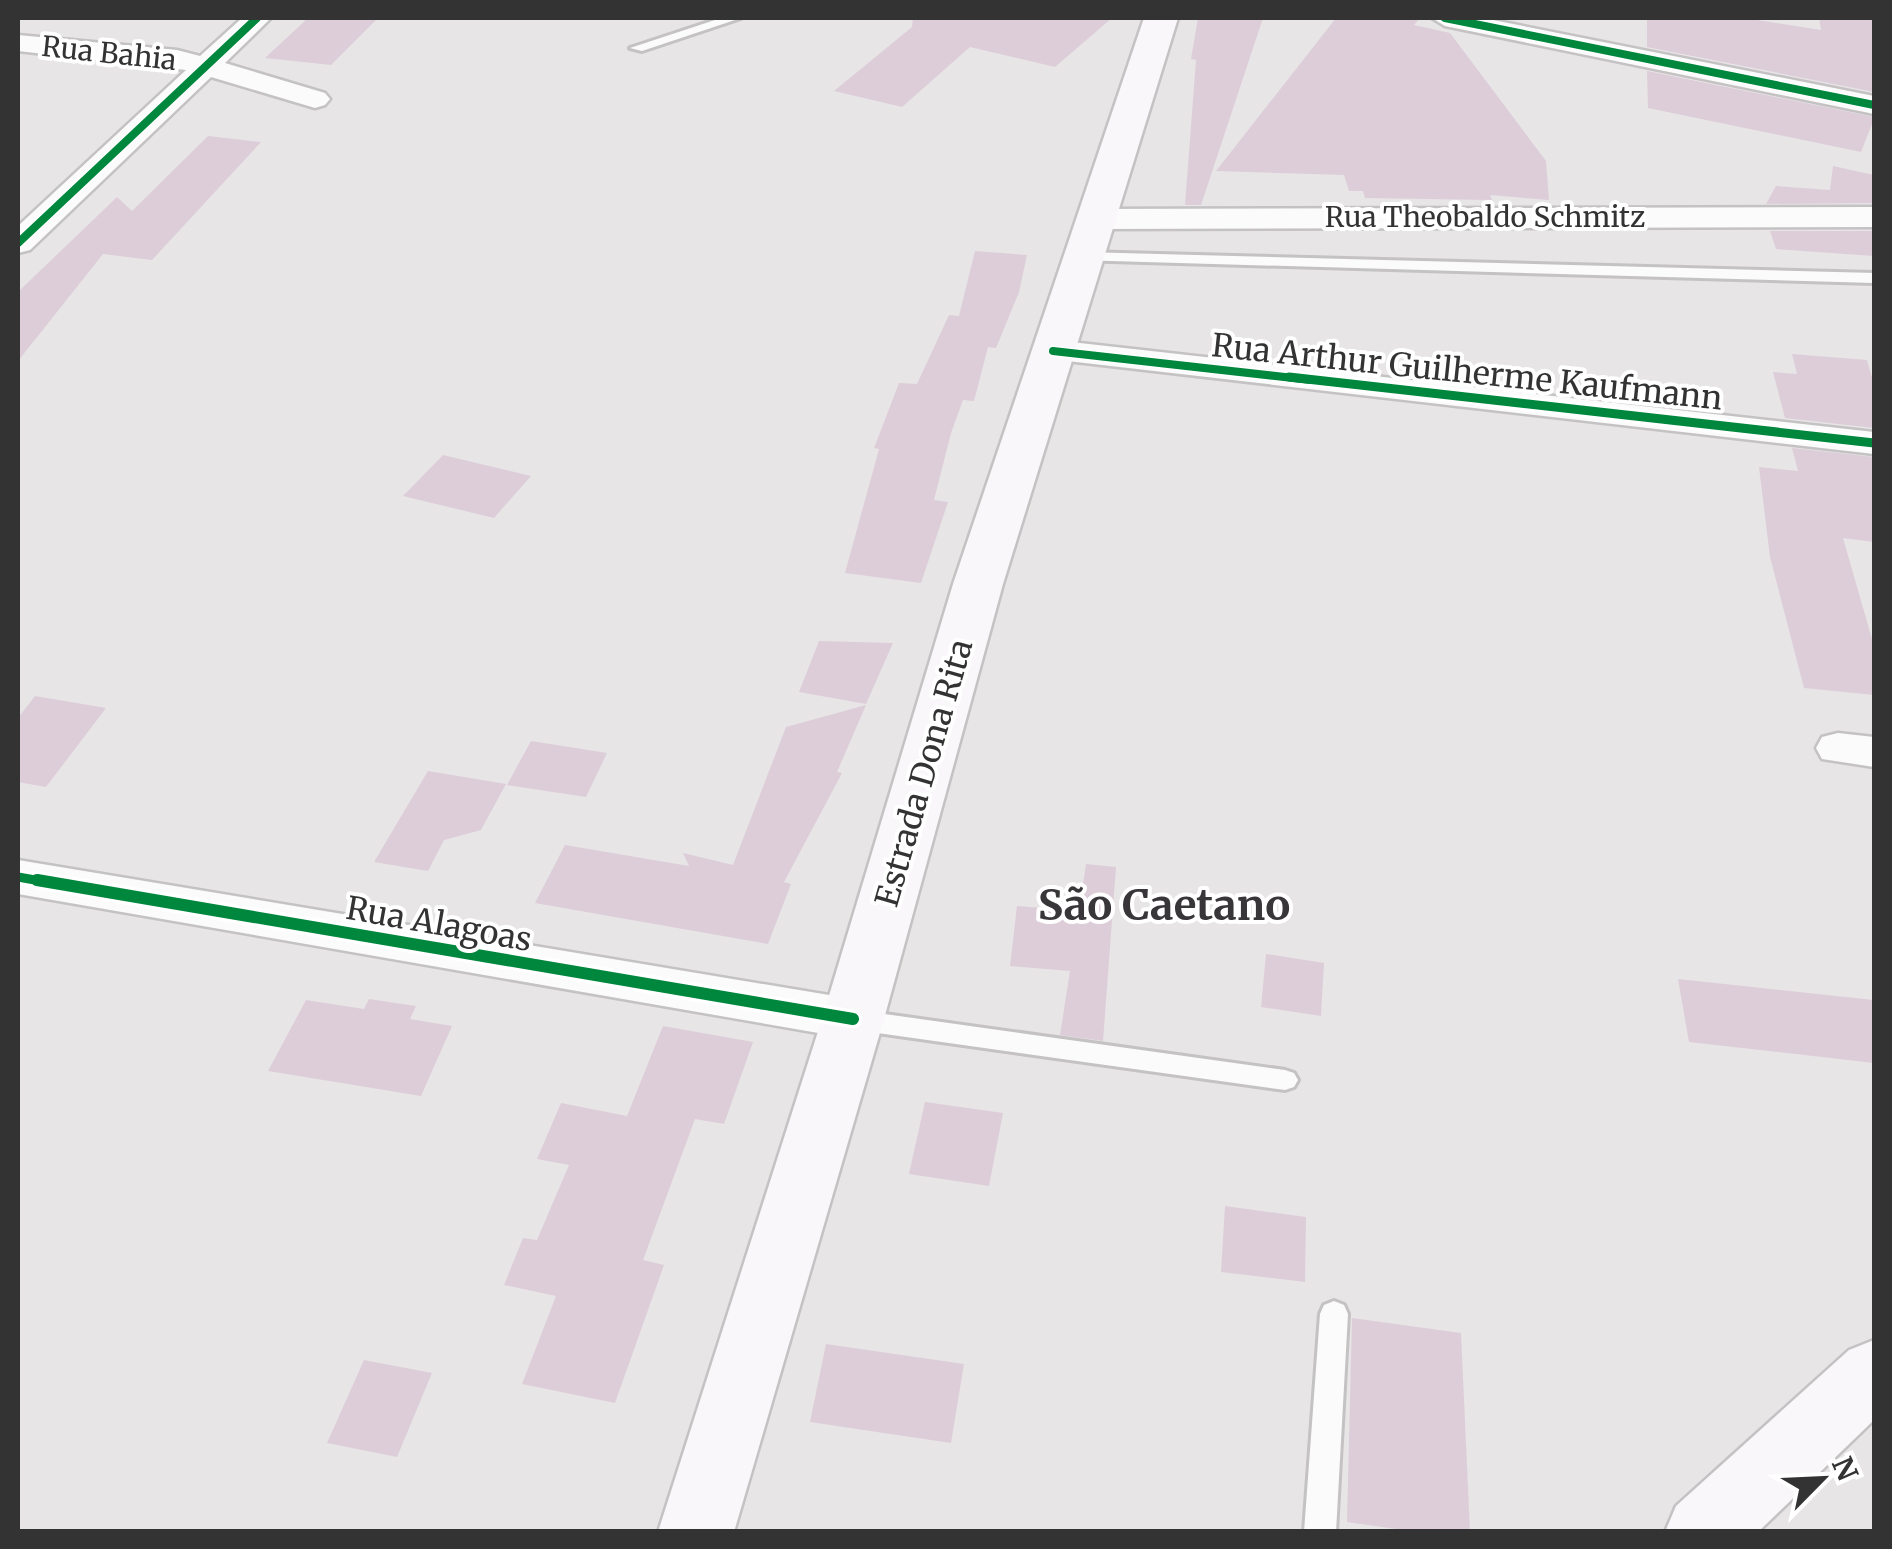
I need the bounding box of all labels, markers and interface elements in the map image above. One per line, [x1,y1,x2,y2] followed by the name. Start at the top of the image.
[40,28,178,78] street label: Rua Bahia
[1325,199,1645,235] street label: Rua Theobaldo Schmitz
[1210,325,1724,419] street label: Rua Arthur Guilherme Kaufmann
[867,635,981,911] street label: Estrada Dona Rita
[1038,879,1290,931] district label: São Caetano
[343,888,535,960] street label: Rua Alagoas
[1772,1429,1872,1529] north arrow
[1824,1451,1866,1486] text: N

